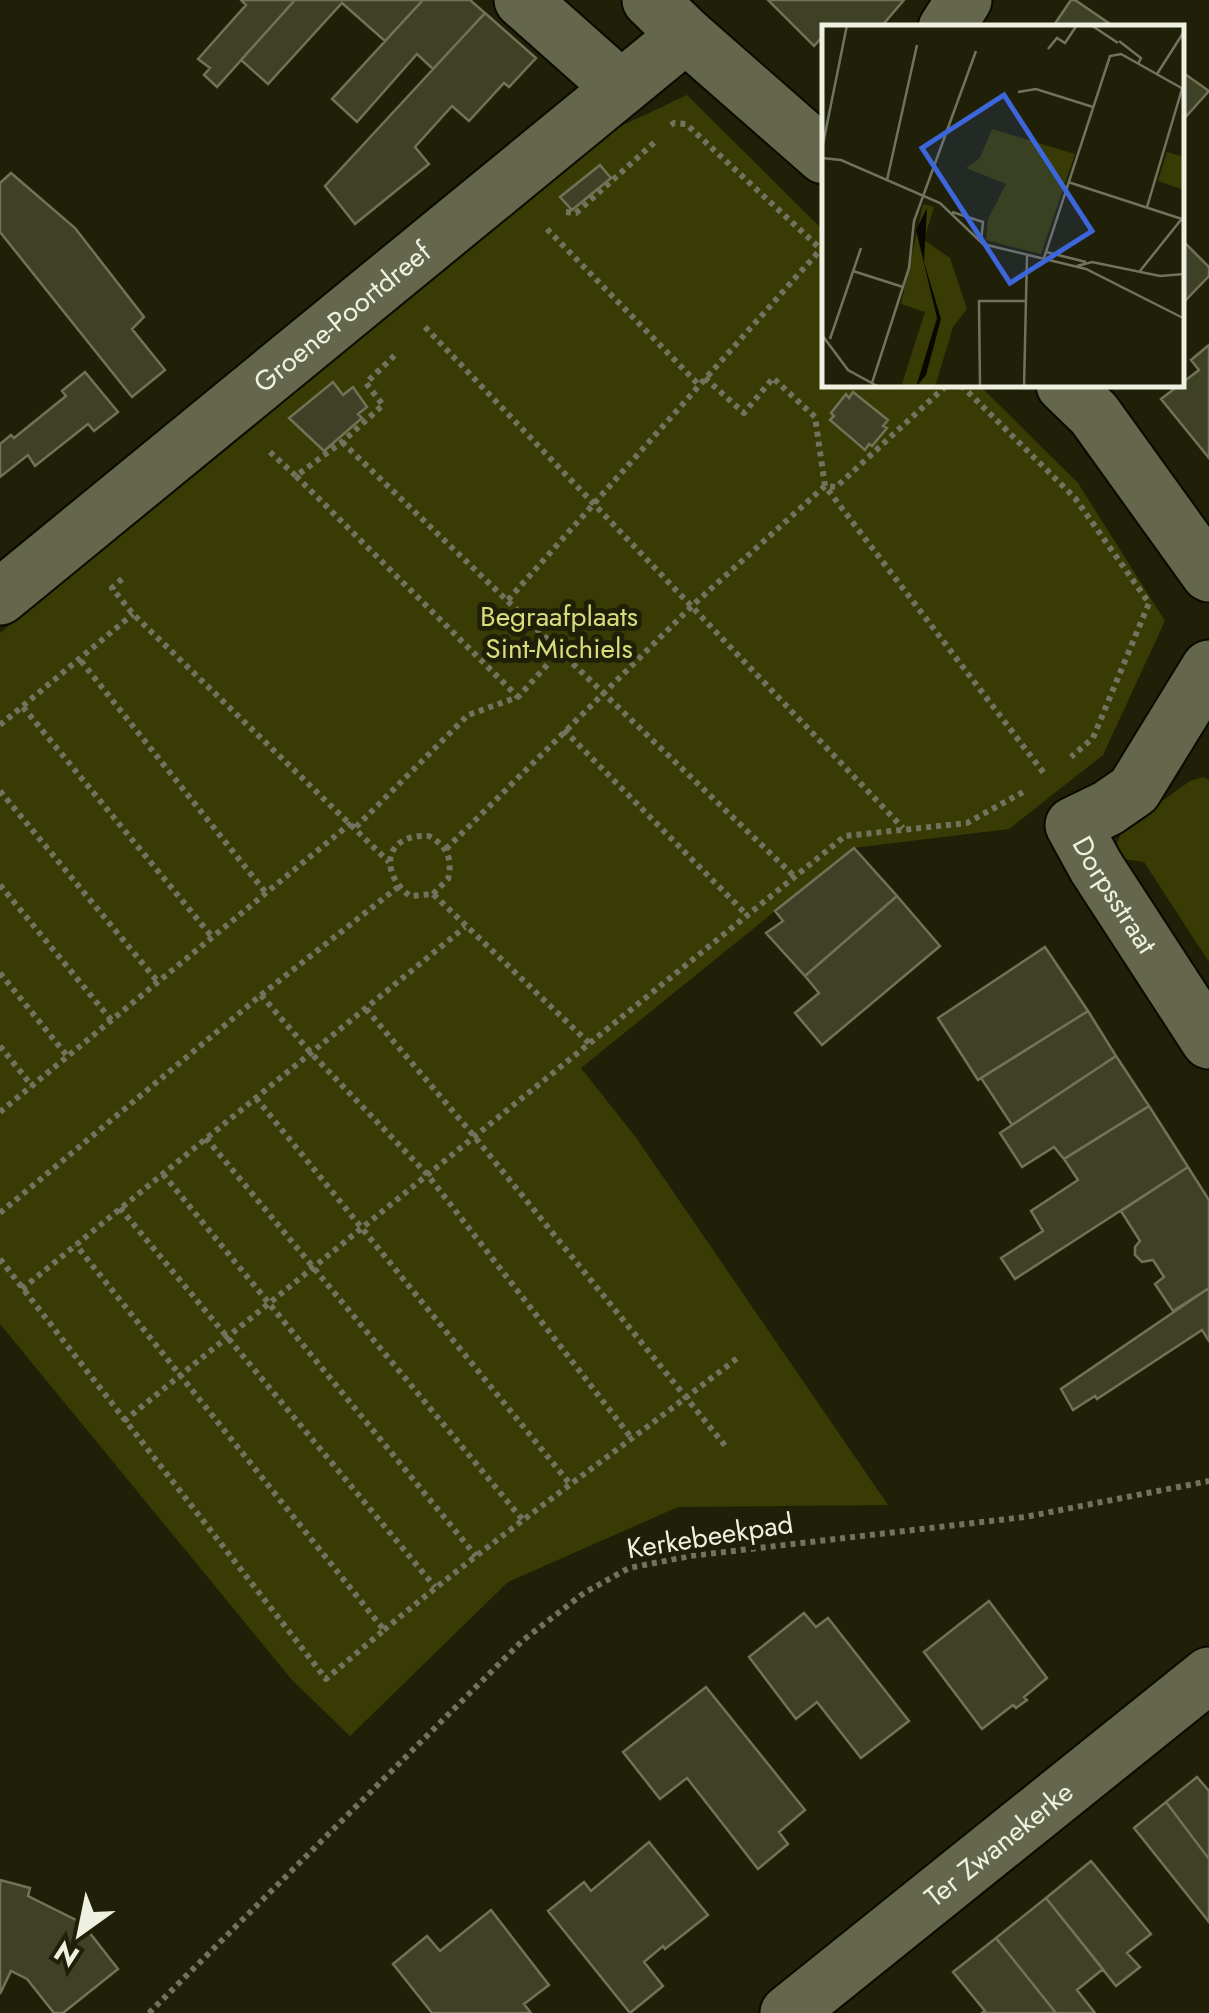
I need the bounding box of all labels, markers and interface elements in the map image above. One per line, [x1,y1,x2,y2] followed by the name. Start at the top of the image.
[822,25,1184,388] inset map
[244,231,440,402] street label: Groene-Poortdreef
[480,596,638,669] park label: Begraafplaats Sint-Michiels
[1062,828,1168,962] street label: Dorpsstraat
[624,1503,796,1569] street label: Kerkebeekpad
[915,1771,1082,1916] street label: Ter Zwanekerke
[30,1883,130,1983] north arrow
[46,1930,87,1977] text: N

